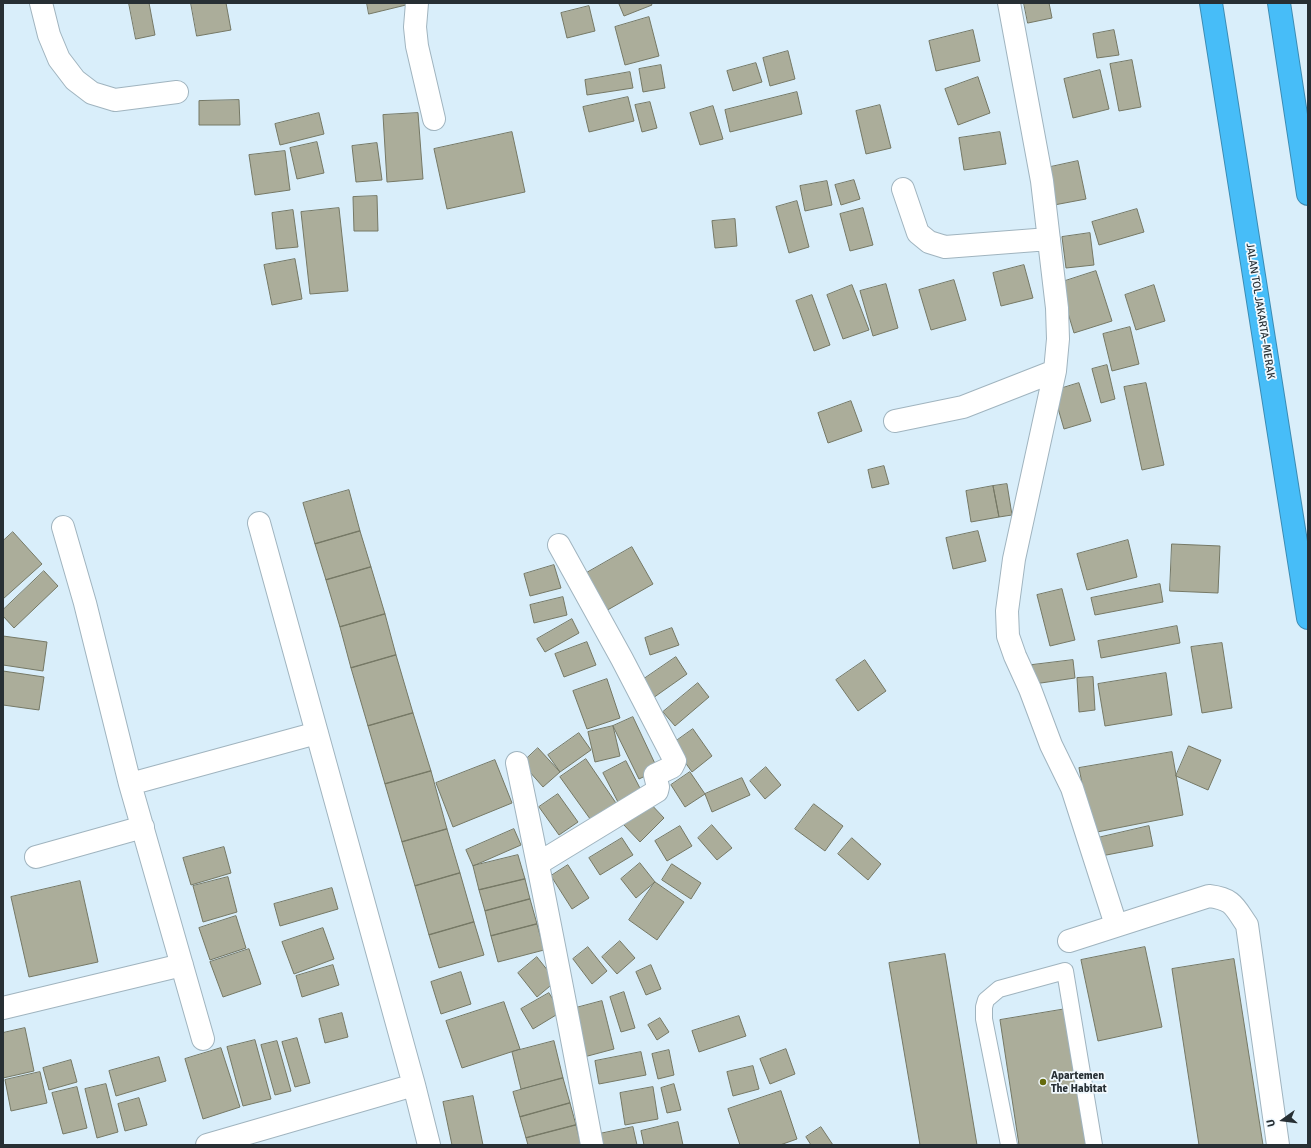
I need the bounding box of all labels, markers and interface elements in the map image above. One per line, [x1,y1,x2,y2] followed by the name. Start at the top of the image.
[1243,242,1277,380] street label: JALAN TOL JAKARTA–MERAK
[1051,1069,1107,1095] place label: Apartemen The Habitat
[1038,1077,1048,1087] marker: Apartemen The Habitat
[1263,1100,1303,1140] north arrow
[1264,1118,1278,1128] text: U

